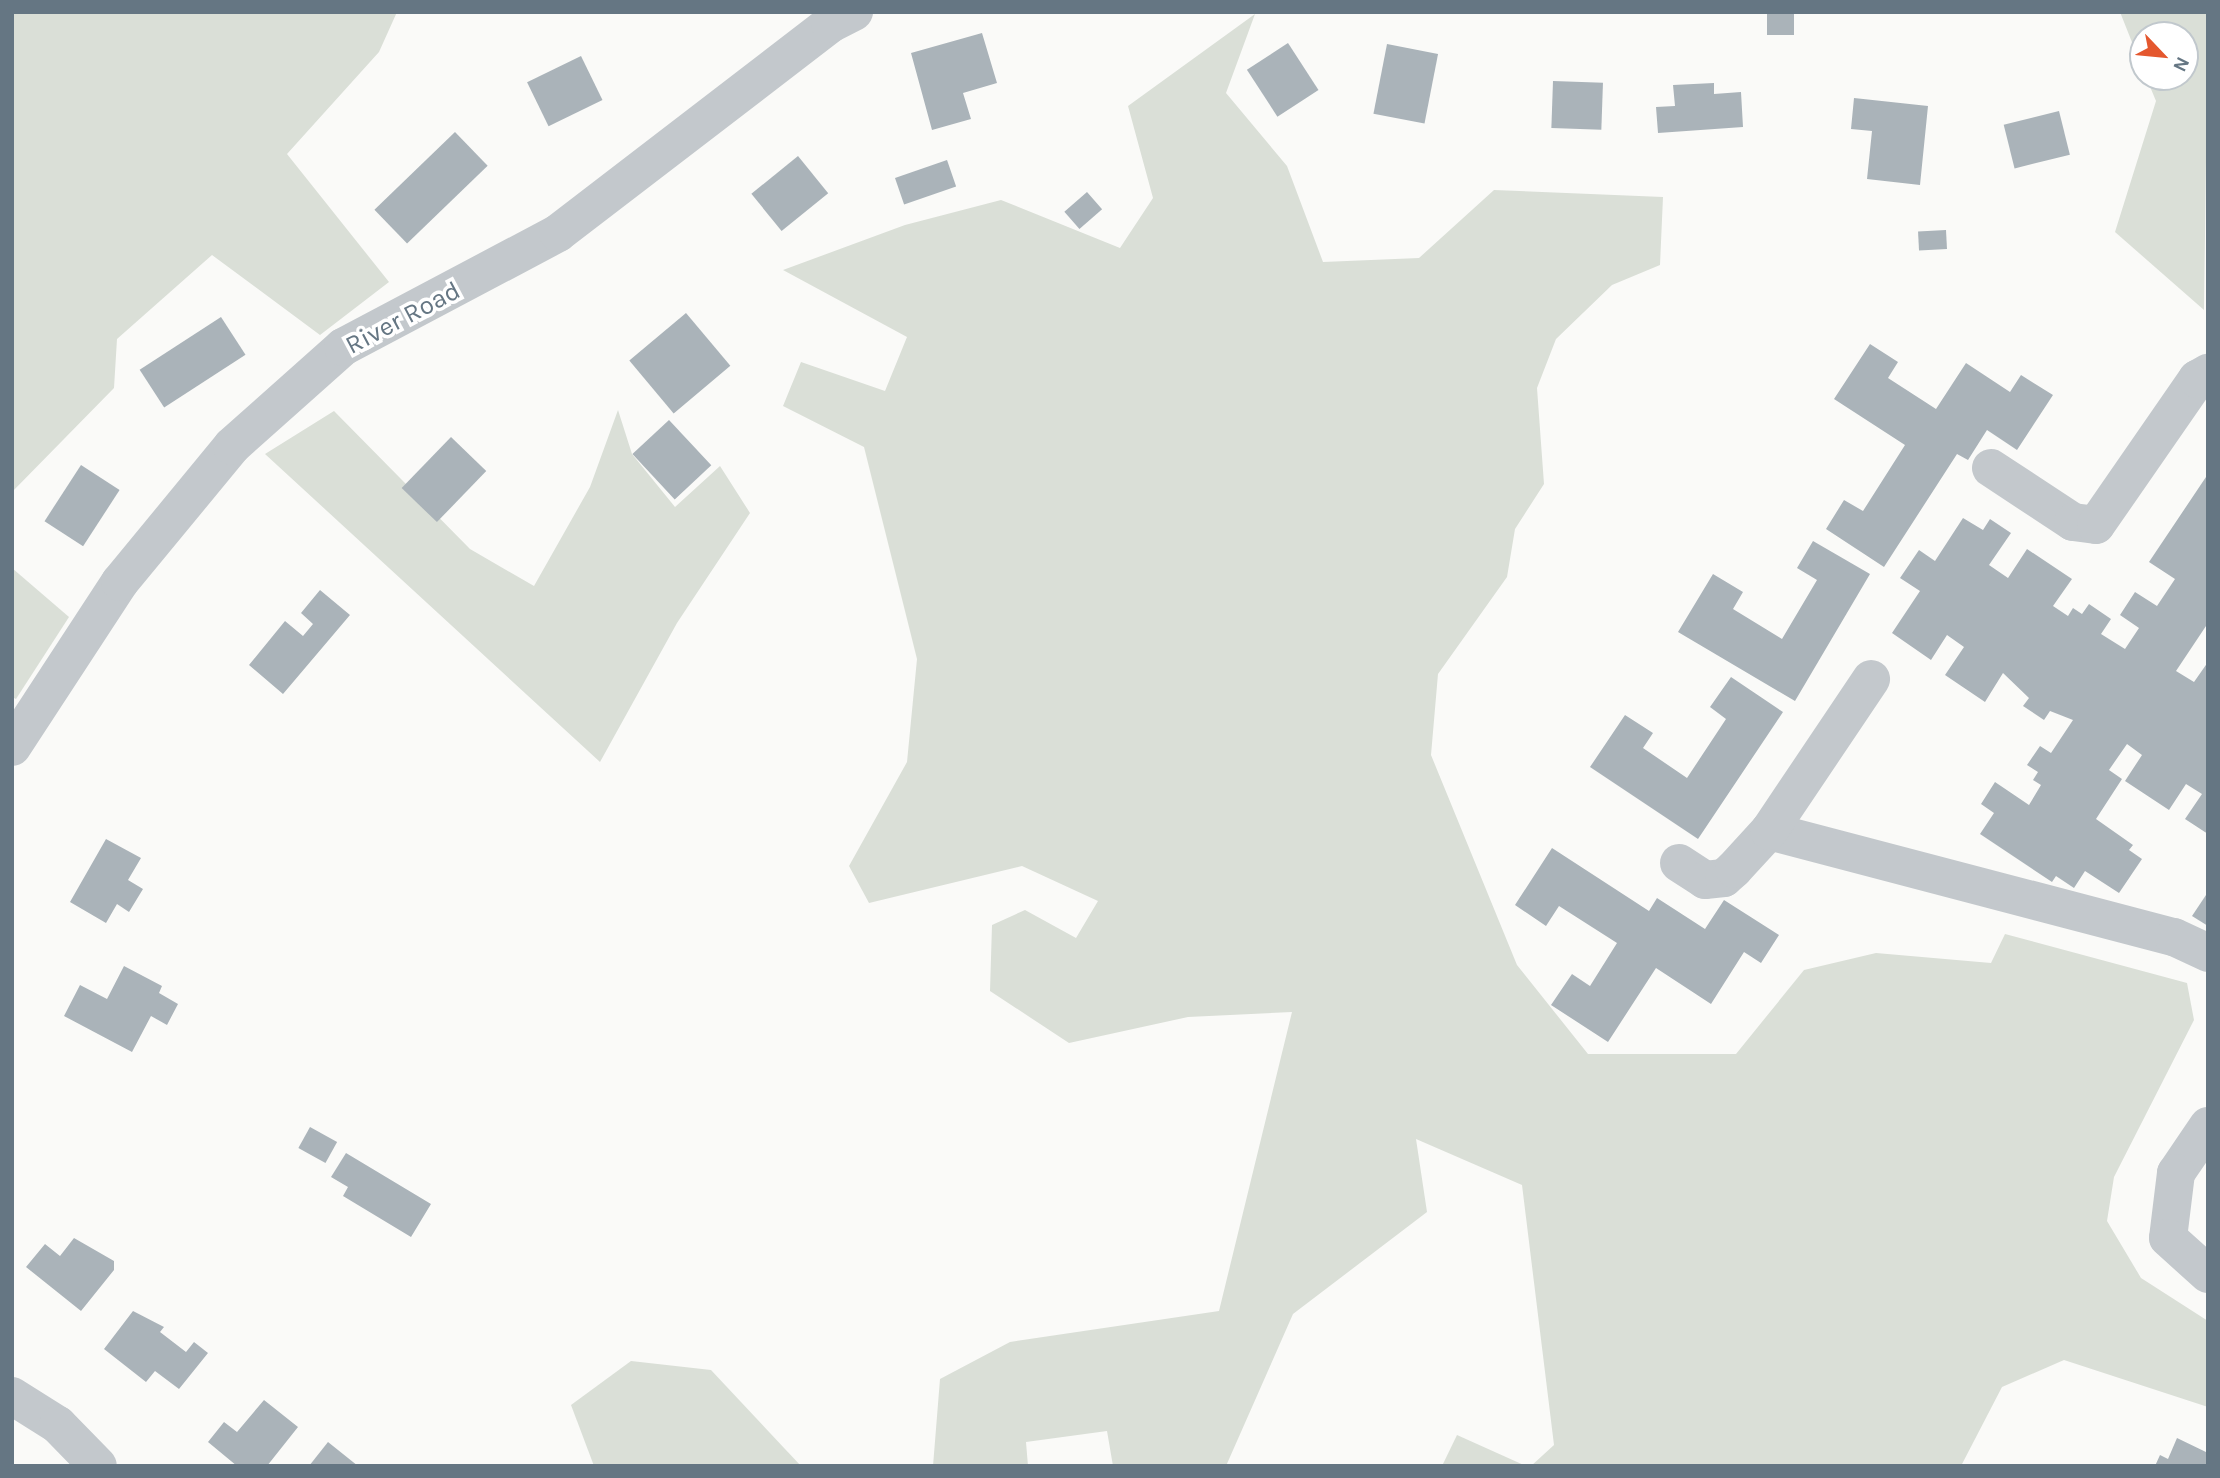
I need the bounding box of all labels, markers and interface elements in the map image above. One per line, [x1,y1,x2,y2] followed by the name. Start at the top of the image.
[2129,21,2199,91] north arrow
[2168,53,2194,75] text: N
[340,275,466,361] street label: River Road

